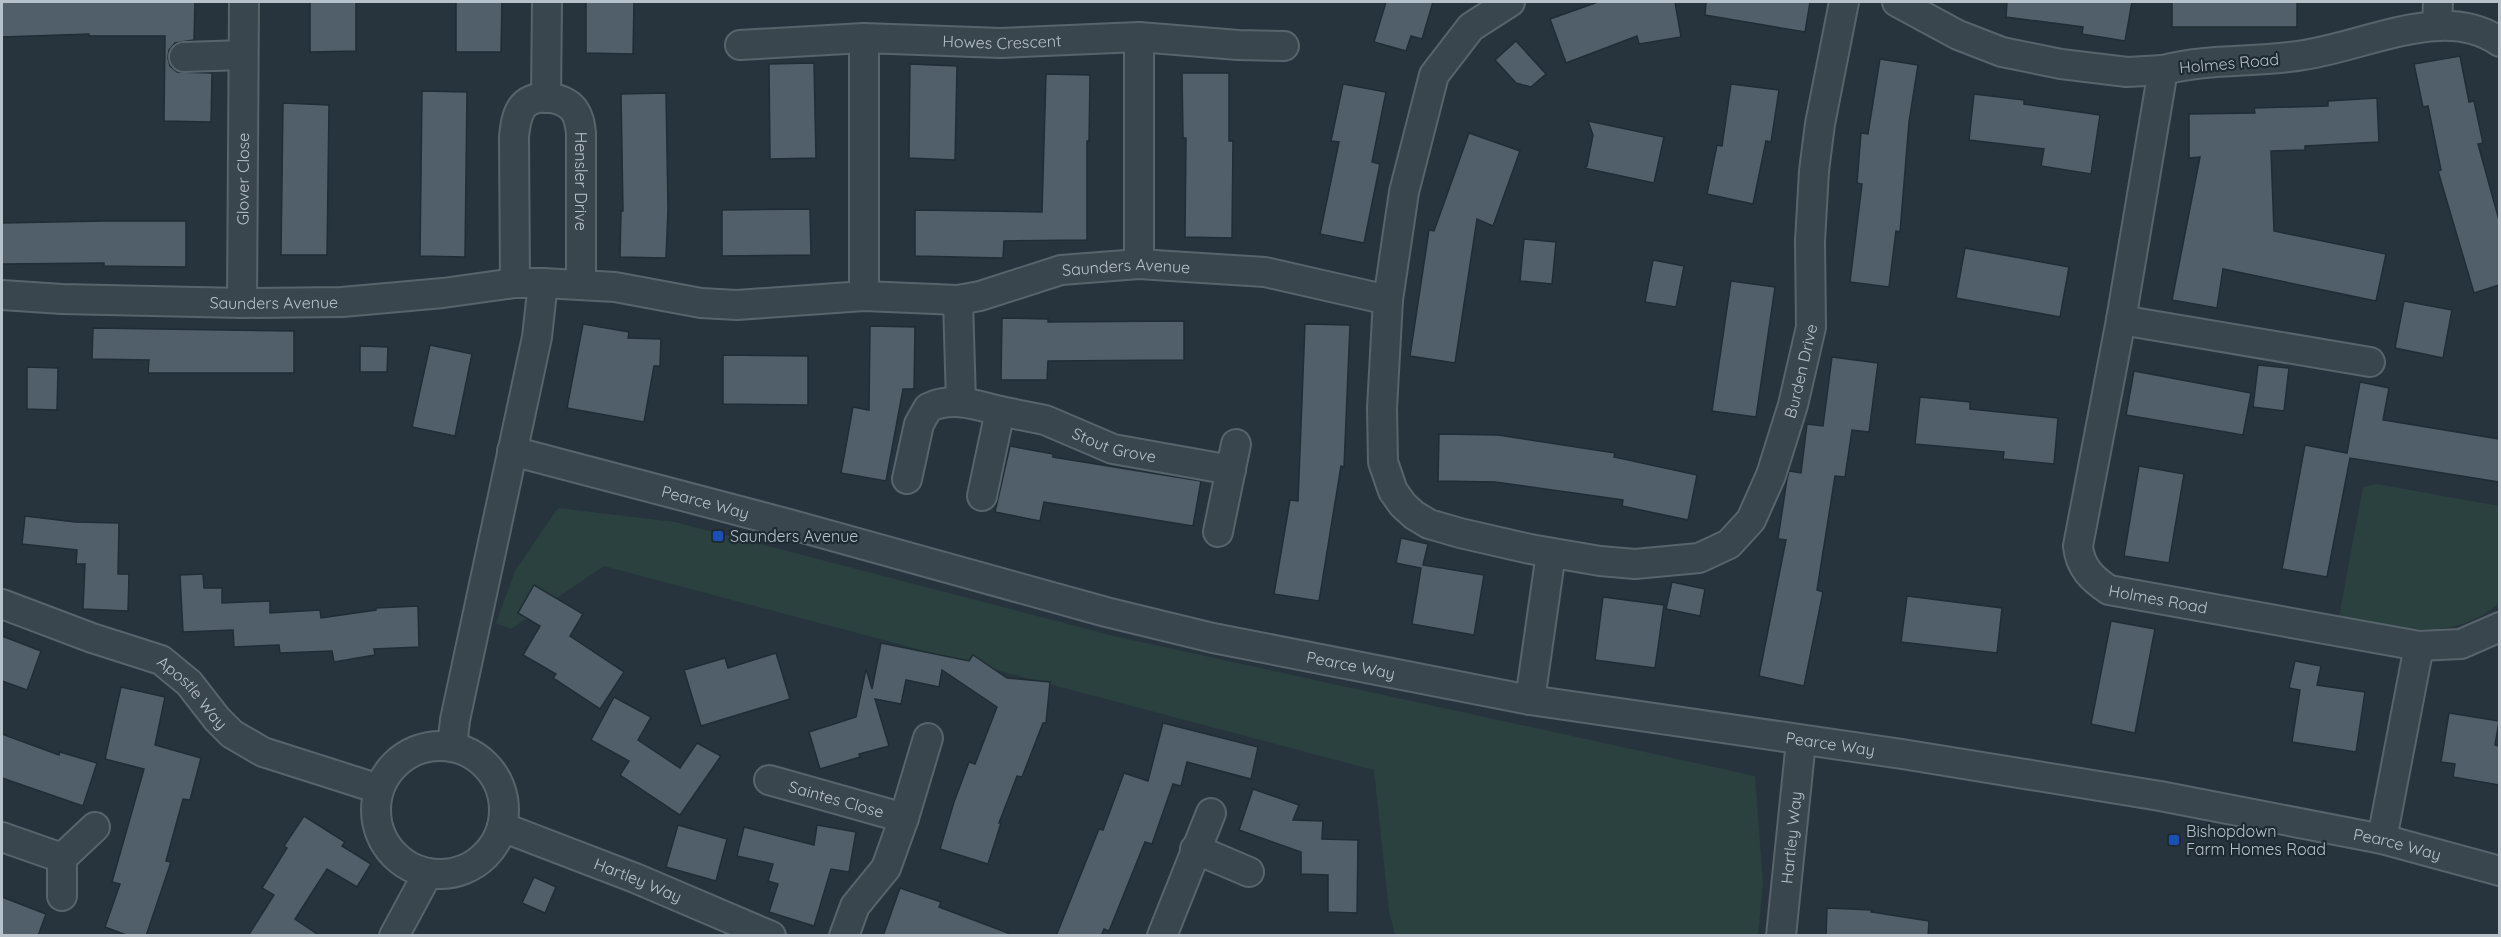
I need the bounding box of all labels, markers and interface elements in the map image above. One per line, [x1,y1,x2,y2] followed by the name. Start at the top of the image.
[942,30,1062,53] street label: Howes Crescent
[2178,49,2280,77] street label: Holmes Road
[571,132,591,231] street label: Hensler Drive
[233,133,253,225] street label: Glover Close
[1061,254,1191,280] street label: Saunders Avenue
[209,292,338,313] street label: Saunders Avenue
[1779,322,1821,421] street label: Burden Drive
[1069,423,1158,466] street label: Stout Grove
[659,481,751,523] street label: Pearce Way
[730,526,858,546] place label: Saunders Avenue
[711,529,725,543] marker: Saunders Avenue
[2107,580,2209,618] street label: Holmes Road
[1305,647,1397,683] street label: Pearce Way
[153,651,231,733] street label: Apostle Way
[1784,727,1876,760] street label: Pearce Way
[787,776,886,822] street label: Saintes Close
[1776,790,1806,885] street label: Hartley Way
[2186,821,2326,859] place label: Bishopdown Farm Homes Road
[2352,824,2443,865] street label: Pearce Way
[2167,833,2181,847] marker: Bishopdown Farm Homes Road
[591,853,685,907] street label: Hartley Way

